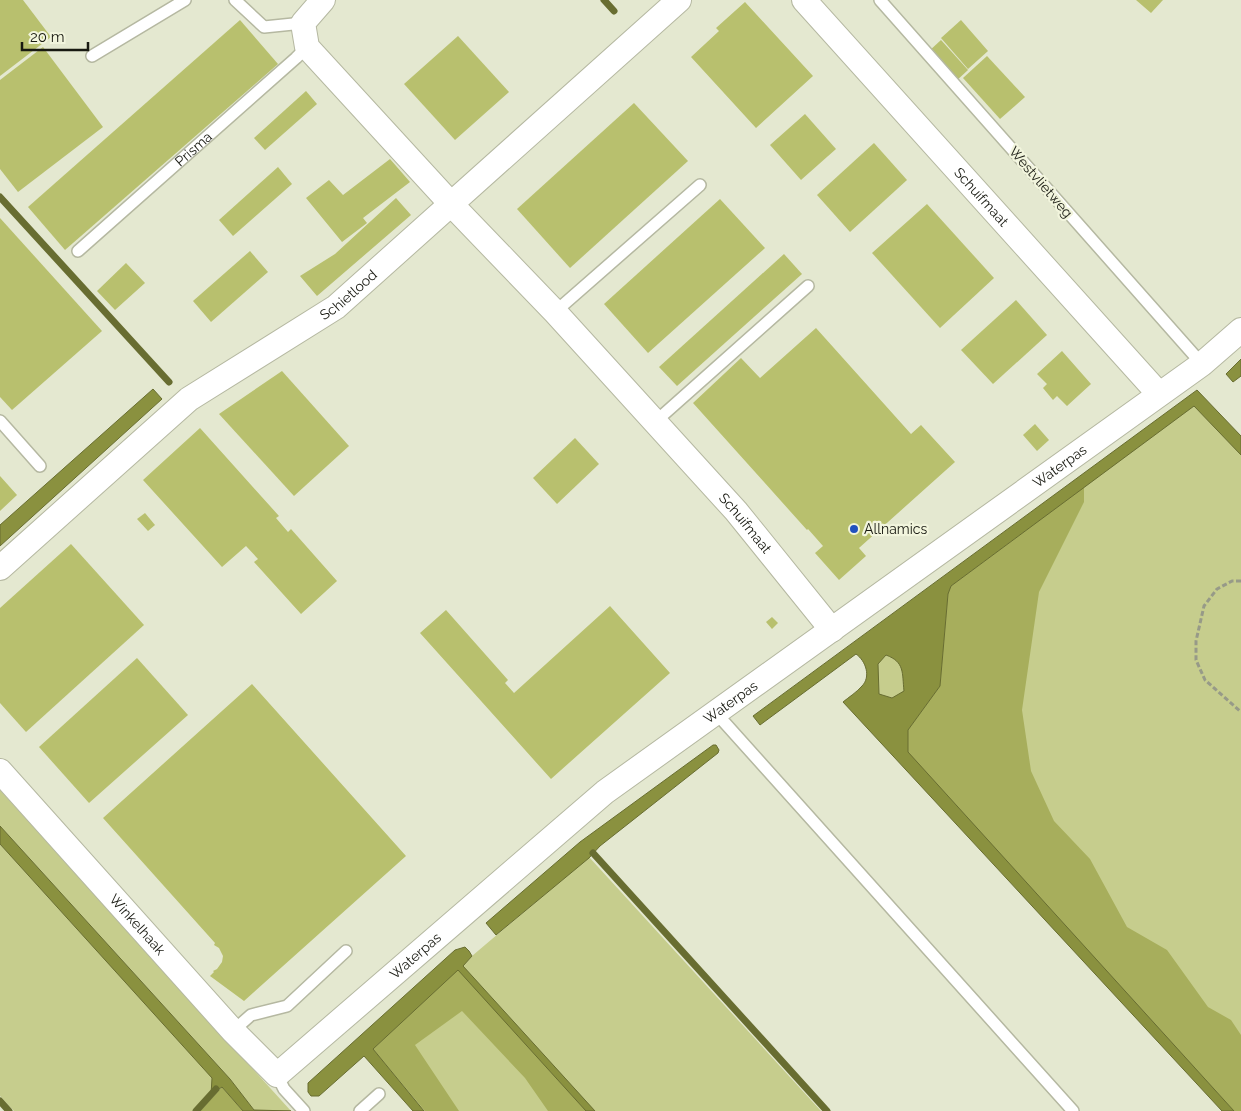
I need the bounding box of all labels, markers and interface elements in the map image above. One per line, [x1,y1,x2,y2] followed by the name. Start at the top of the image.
[22,20,89,52] scale bar
[30,28,65,46] text: 20 m
[172,128,215,169] street label: Prisma
[1006,143,1076,221] street label: Westvlietweg
[951,164,1012,230] street label: Schuifmaat
[317,266,380,323] street label: Schietlood
[1030,441,1090,491] street label: Waterpas
[716,490,775,557] street label: Schuifmaat
[864,521,927,537] place label: Allnamics
[848,523,860,535] marker: Allnamics
[701,677,761,727] street label: Waterpas
[106,891,169,958] street label: Winkelhaak
[386,929,444,982] street label: Waterpas

